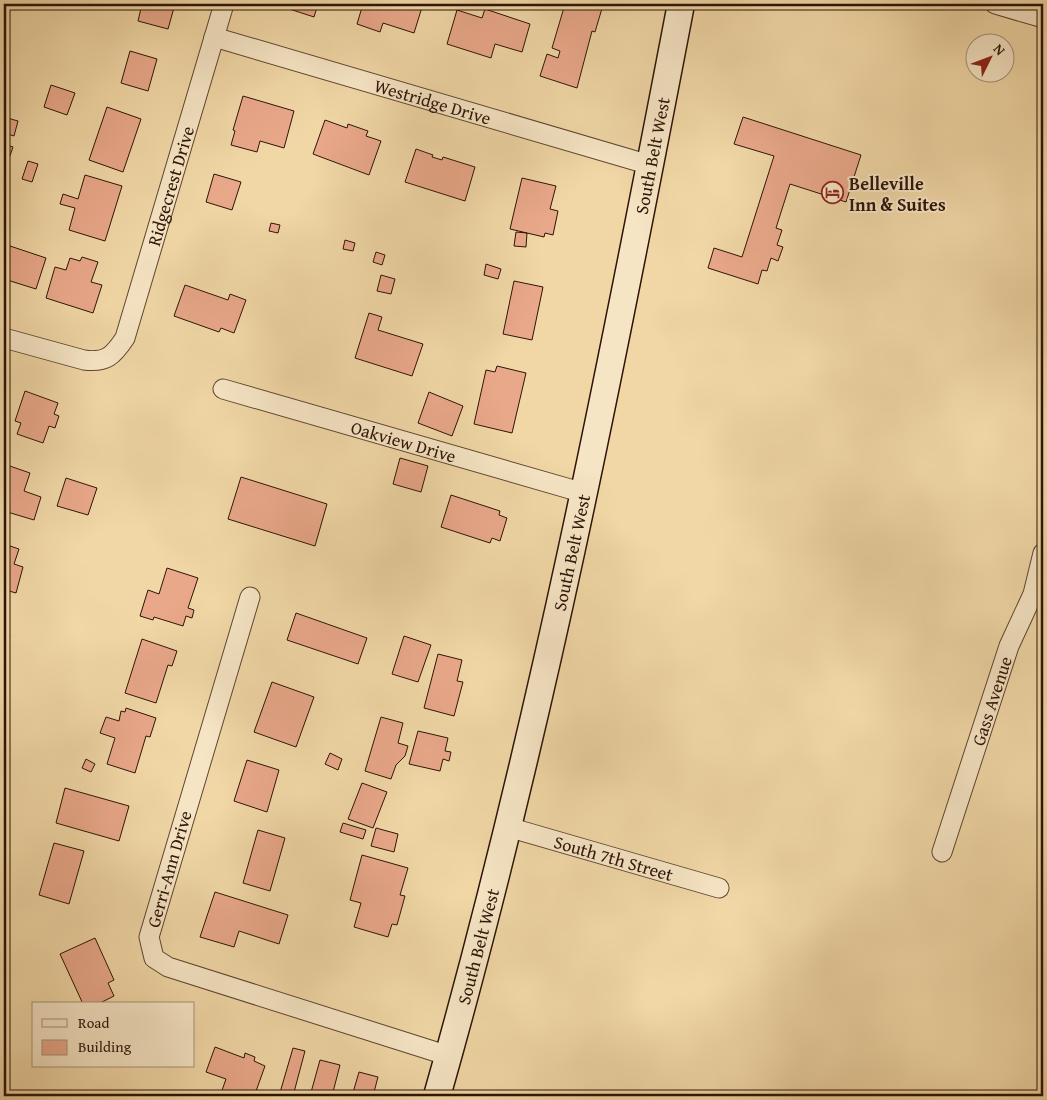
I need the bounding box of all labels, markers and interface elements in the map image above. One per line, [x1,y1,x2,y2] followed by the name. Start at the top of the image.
[964,32,1014,82] north arrow
[989,39,1011,60] text: N
[371,71,494,131] street label: Westridge Drive
[627,94,677,216] street label: South Belt West
[140,123,201,249] street label: Ridgecrest Drive
[849,170,946,218] place label: Belleville Inn & Suites
[821,181,845,205] hotel icon: Belleville Inn & Suites
[348,413,459,469] street label: Oakview Drive
[545,491,597,613] street label: South Belt West
[964,653,1018,749] street label: Gass Avenue
[139,807,199,931] street label: Gerri-Ann Drive
[551,828,677,888] street label: South 7th Street
[449,885,506,1007] street label: South Belt West
[32,1002,195,1068] legend
[78,1012,109,1033] text: Road
[78,1036,132,1057] text: Building

